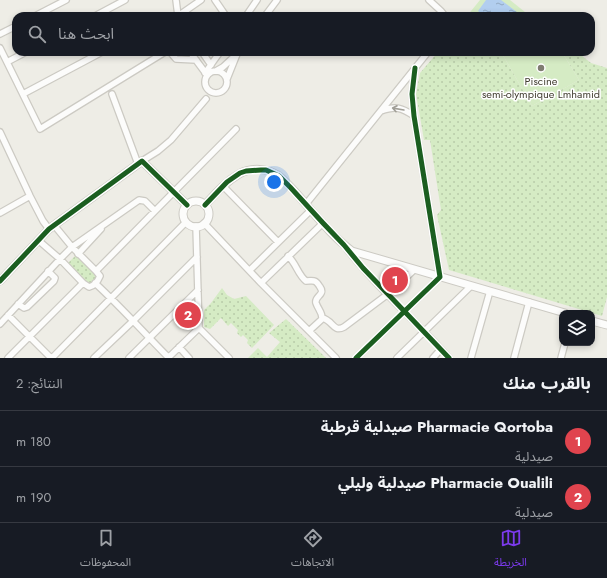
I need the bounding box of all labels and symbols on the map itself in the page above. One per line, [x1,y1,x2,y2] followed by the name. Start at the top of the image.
[536,63,546,73] marker: Piscine semi-olympique Lmhamid
[482,73,600,102] place label: Piscine semi-olympique Lmhamid
[391,105,404,113] one-way arrow
[264,172,284,192] your location
[382,265,408,295] pin: 1
[175,300,201,330] pin: 2

